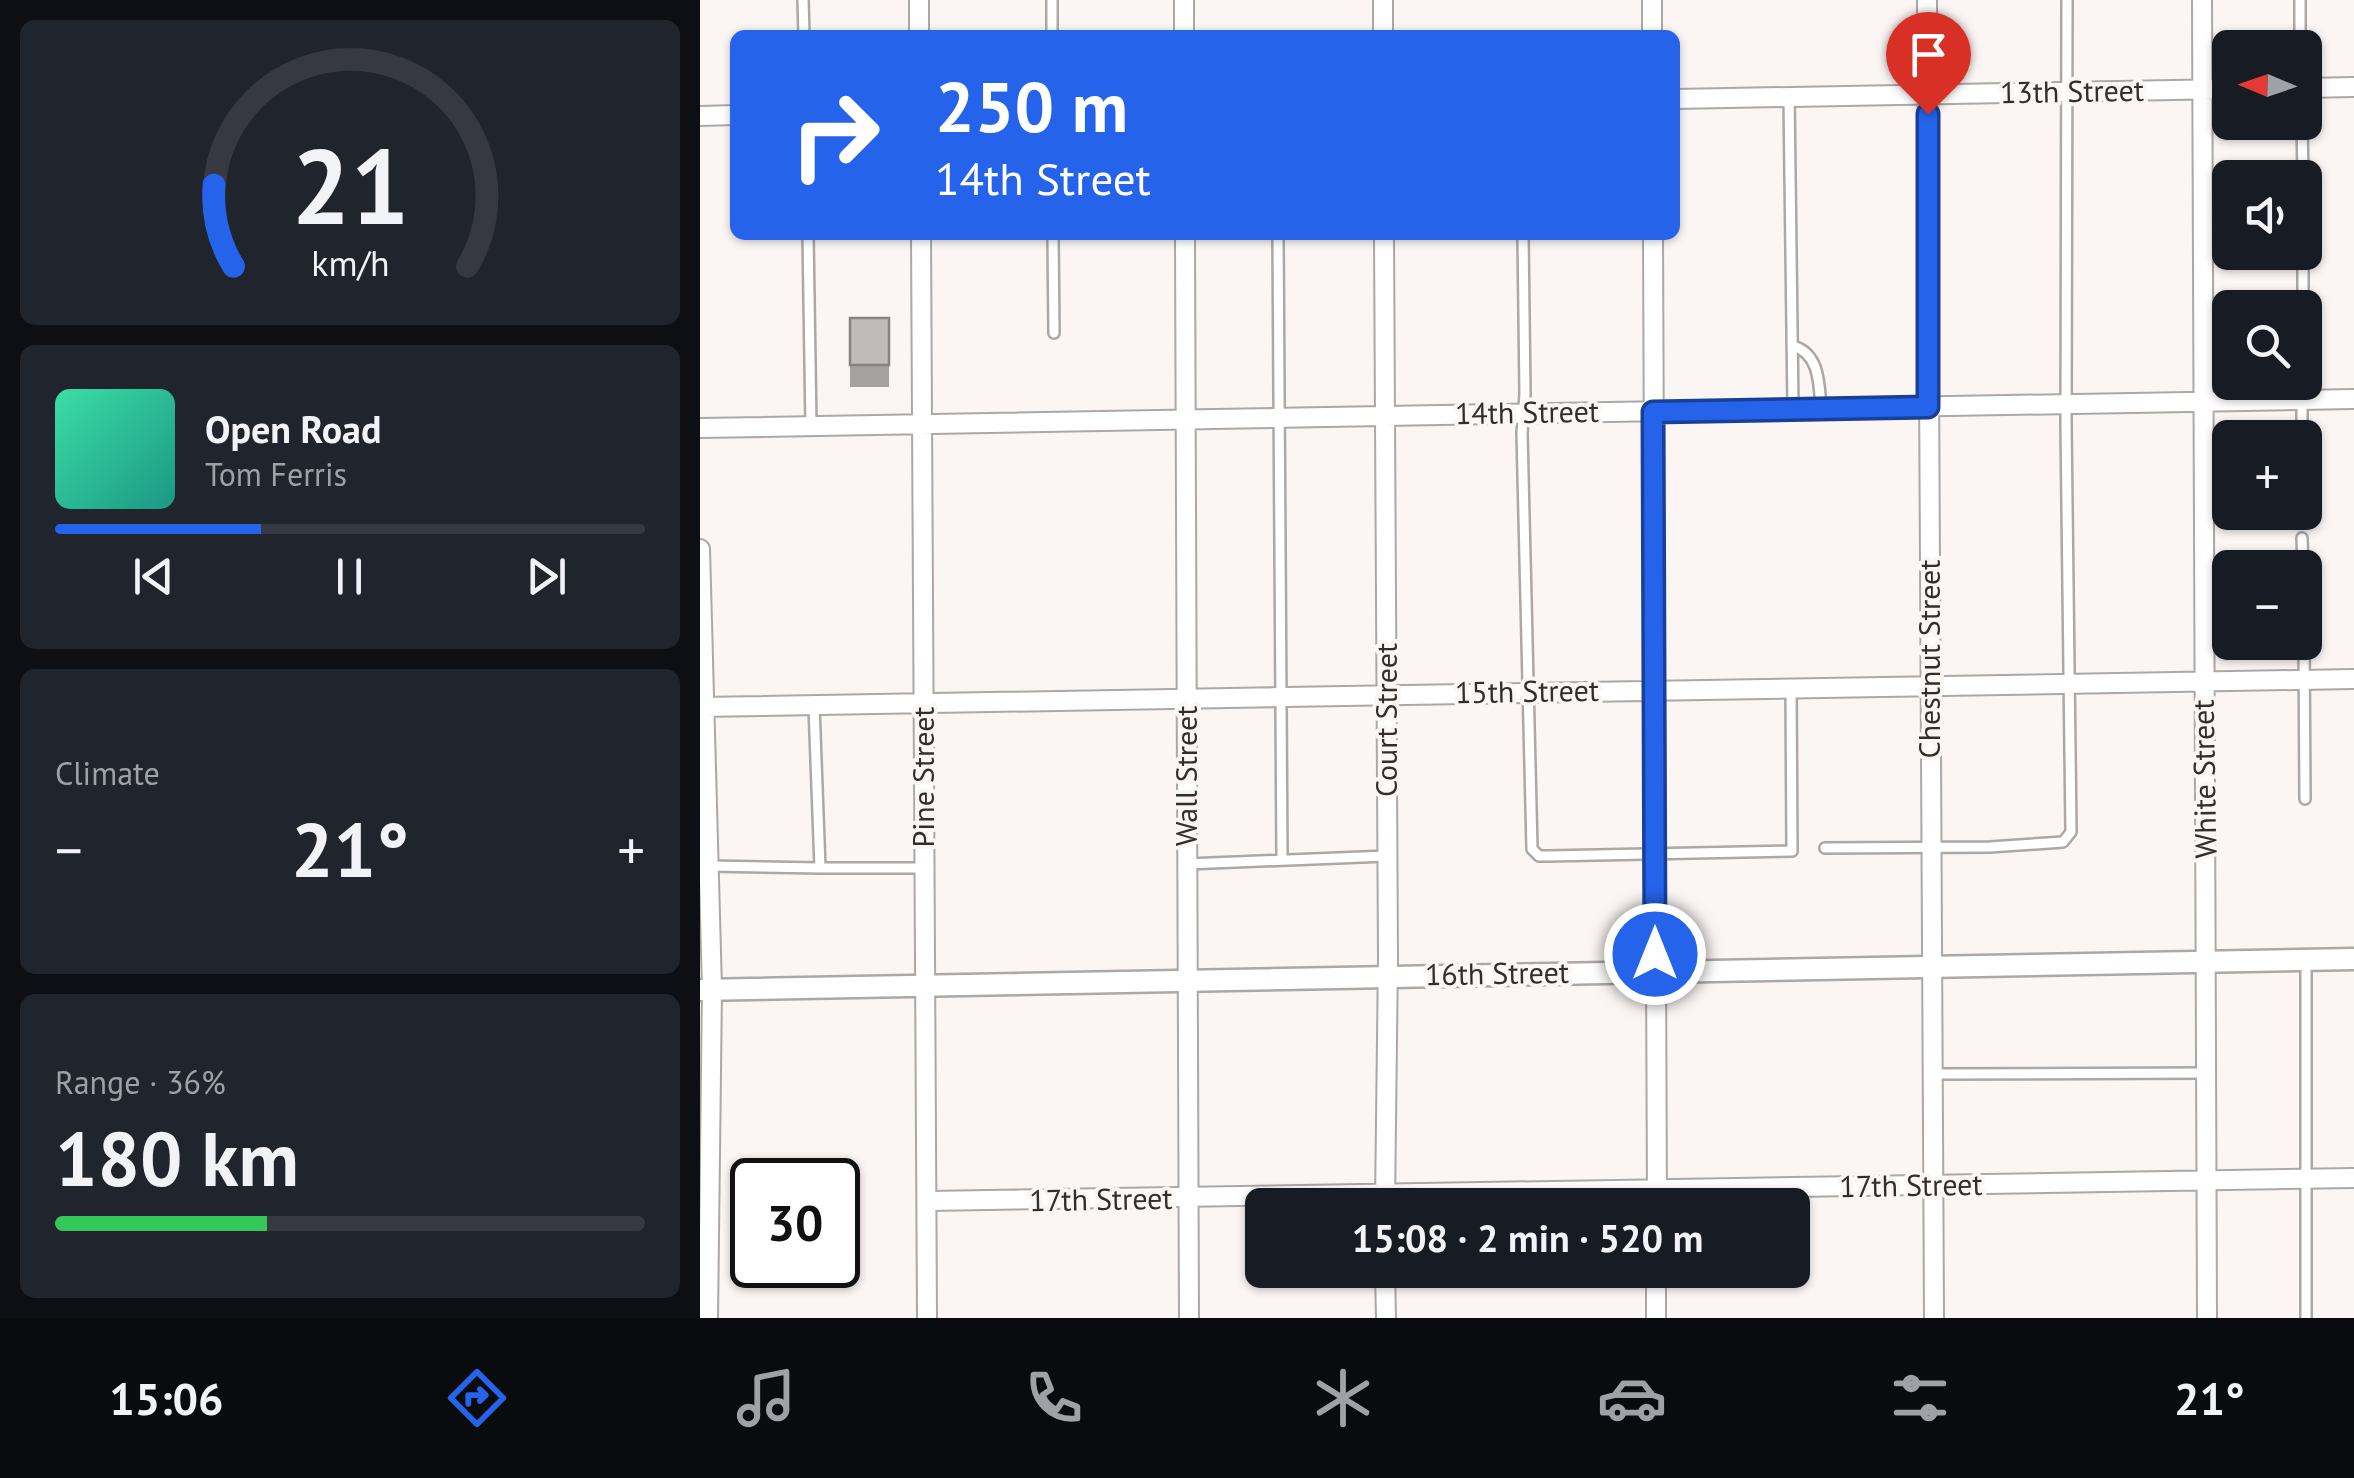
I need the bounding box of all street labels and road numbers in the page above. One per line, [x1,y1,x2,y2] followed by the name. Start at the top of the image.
[2000,70,2144,111] street label: 13th Street
[1455,391,1599,432] street label: 14th Street
[1909,560,1948,758] street label: Chestnut Street
[1366,643,1405,797] street label: Court Street
[1455,670,1599,711] street label: 15th Street
[2183,699,2224,859] street label: White Street
[903,706,942,848] street label: Pine Street
[1166,706,1205,846] street label: Wall Street
[1425,952,1569,993] street label: 16th Street
[1839,1164,1983,1205] street label: 17th Street
[1029,1178,1173,1219] street label: 17th Street

